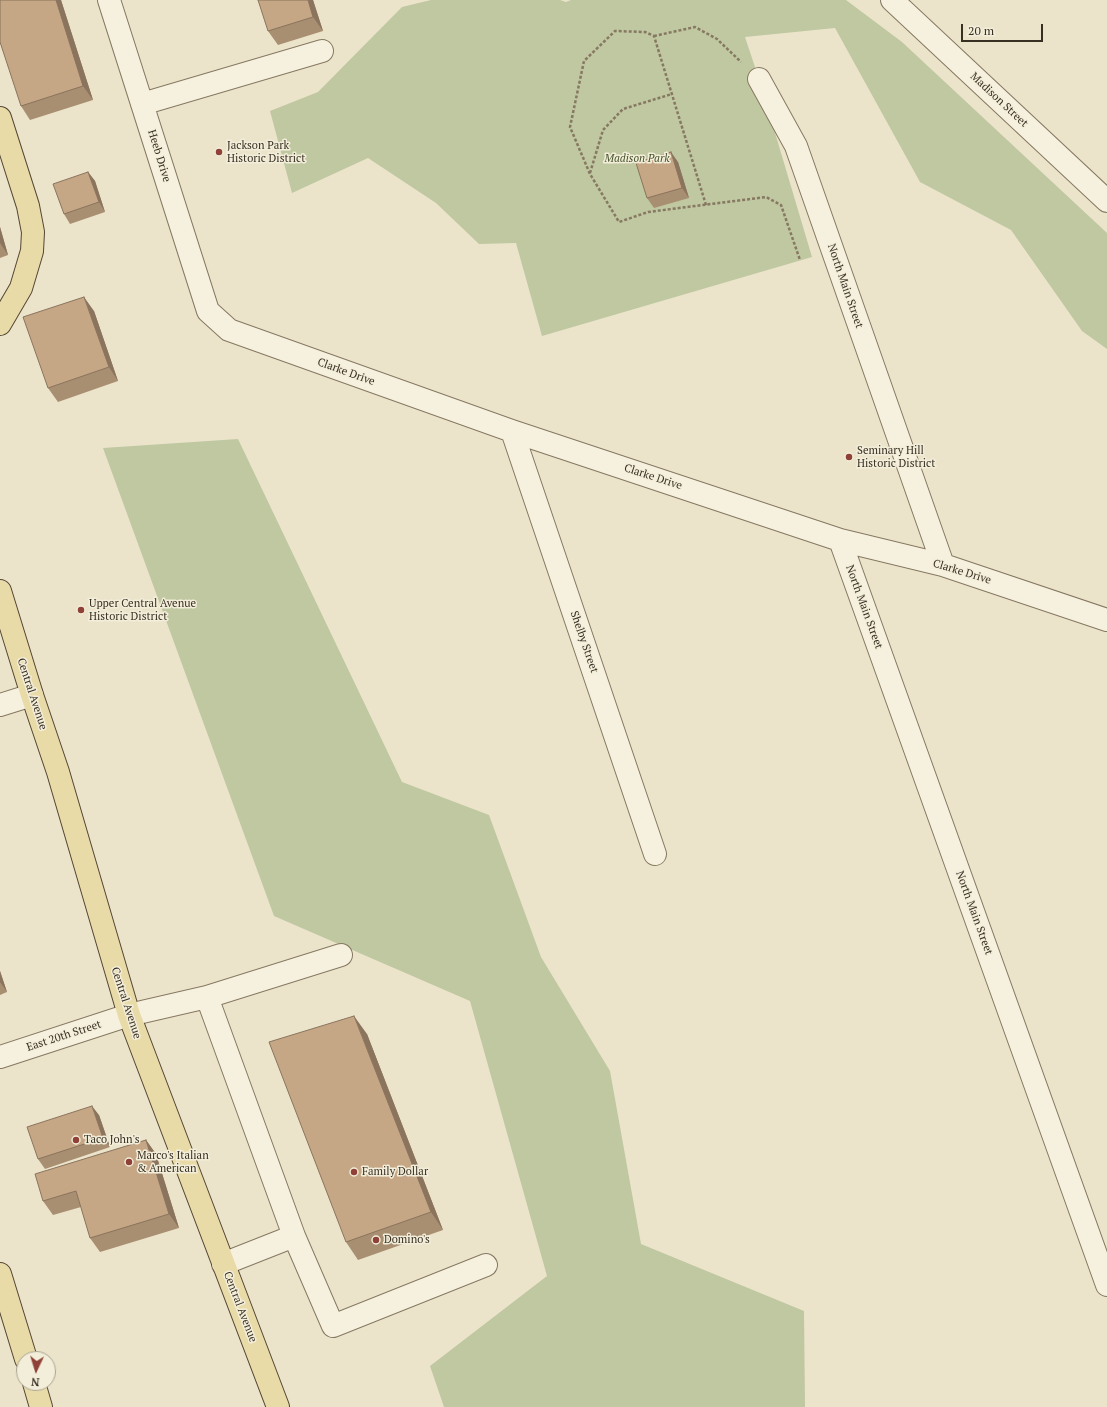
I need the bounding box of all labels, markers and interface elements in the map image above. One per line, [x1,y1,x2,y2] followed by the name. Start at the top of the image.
[963,16,1045,42] scale bar
[968,23,994,38] text: 20 m
[967,70,1031,130] street label: Madison Street
[145,128,173,184] street label: Heeb Drive
[227,139,305,165] place label: Jackson Park Historic District
[214,147,224,157] marker: Jackson Park Historic District
[605,152,669,166] park label: Madison Park
[824,242,866,330] street label: North Main Street
[315,356,377,388] street label: Clarke Drive
[857,444,935,470] place label: Seminary Hill Historic District
[844,452,854,462] marker: Seminary Hill Historic District
[622,461,684,493] street label: Clarke Drive
[931,557,993,587] street label: Clarke Drive
[843,563,885,651] street label: North Main Street
[89,597,196,623] place label: Upper Central Avenue Historic District
[76,605,86,615] marker: Upper Central Avenue Historic District
[567,609,601,675] street label: Shelby Street
[14,656,50,732] street label: Central Avenue
[953,869,995,957] street label: North Main Street
[108,965,144,1041] street label: Central Avenue
[25,1018,103,1054] street label: East 20th Street
[84,1133,139,1147] place label: Taco John's
[71,1135,81,1145] marker: Taco John's
[137,1149,209,1175] place label: Marco's Italian & American
[124,1157,134,1167] marker: Marco's Italian & American
[362,1165,428,1179] place label: Family Dollar
[349,1167,359,1177] marker: Family Dollar
[384,1233,430,1247] place label: Domino's
[371,1235,381,1245] marker: Domino's
[220,1270,260,1344] street label: Central Avenue
[16,1351,56,1391] north arrow
[31,1375,40,1389] text: N

